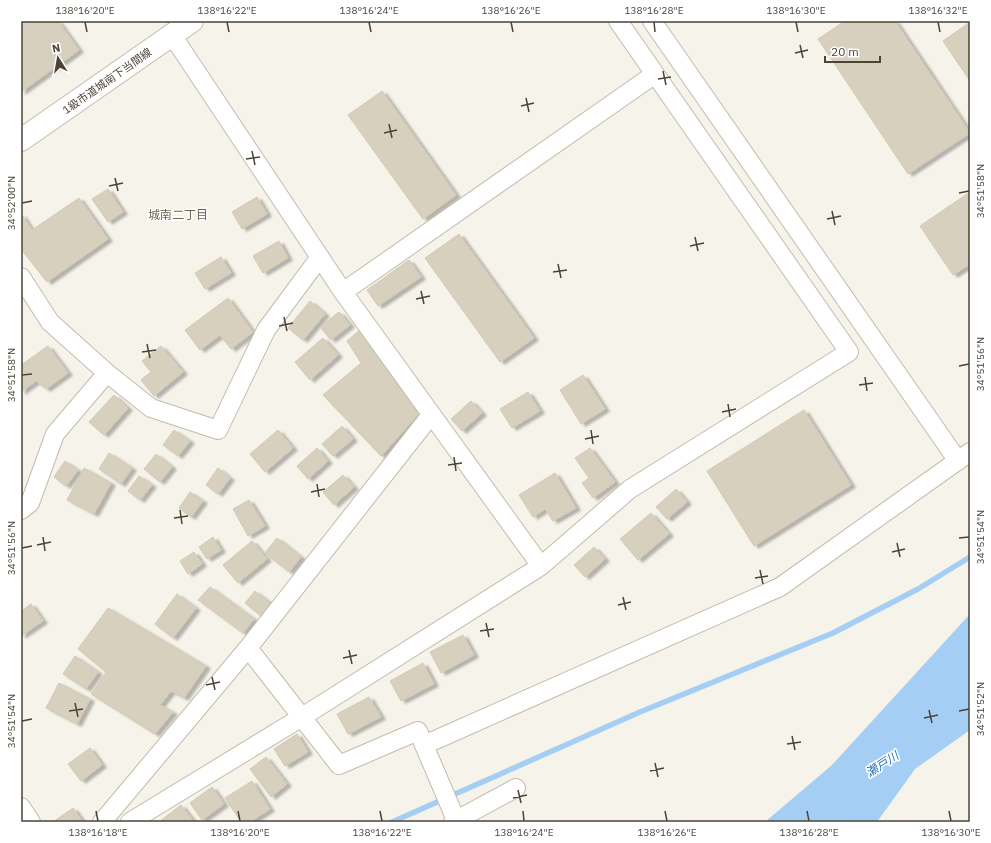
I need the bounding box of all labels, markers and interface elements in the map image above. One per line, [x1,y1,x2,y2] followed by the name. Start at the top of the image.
[55,4,115,17] text: 138°16'20"E
[197,4,257,17] text: 138°16'22"E
[339,4,399,17] text: 138°16'24"E
[481,4,541,17] text: 138°16'26"E
[624,4,684,17] text: 138°16'28"E
[766,4,826,17] text: 138°16'30"E
[908,4,968,17] text: 138°16'32"E
[38,38,78,78] north arrow
[825,38,880,64] scale bar
[51,41,61,56] text: N
[831,44,859,59] text: 20 m
[60,45,154,117] street label: 1級市道城南下当間線
[974,164,987,218] text: 34°51'58"N
[5,176,18,230] text: 34°52'00"N
[148,207,208,222] district label: 城南二丁目
[974,337,987,391] text: 34°51'56"N
[5,348,18,402] text: 34°51'58"N
[974,510,987,564] text: 34°51'54"N
[5,521,18,575] text: 34°51'56"N
[974,682,987,736] text: 34°51'52"N
[5,694,18,748] text: 34°51'54"N
[863,747,903,780] water label: 瀬戸川
[68,826,128,839] text: 138°16'18"E
[210,826,270,839] text: 138°16'20"E
[352,826,412,839] text: 138°16'22"E
[494,826,554,839] text: 138°16'24"E
[637,826,697,839] text: 138°16'26"E
[779,826,839,839] text: 138°16'28"E
[921,826,981,839] text: 138°16'30"E

